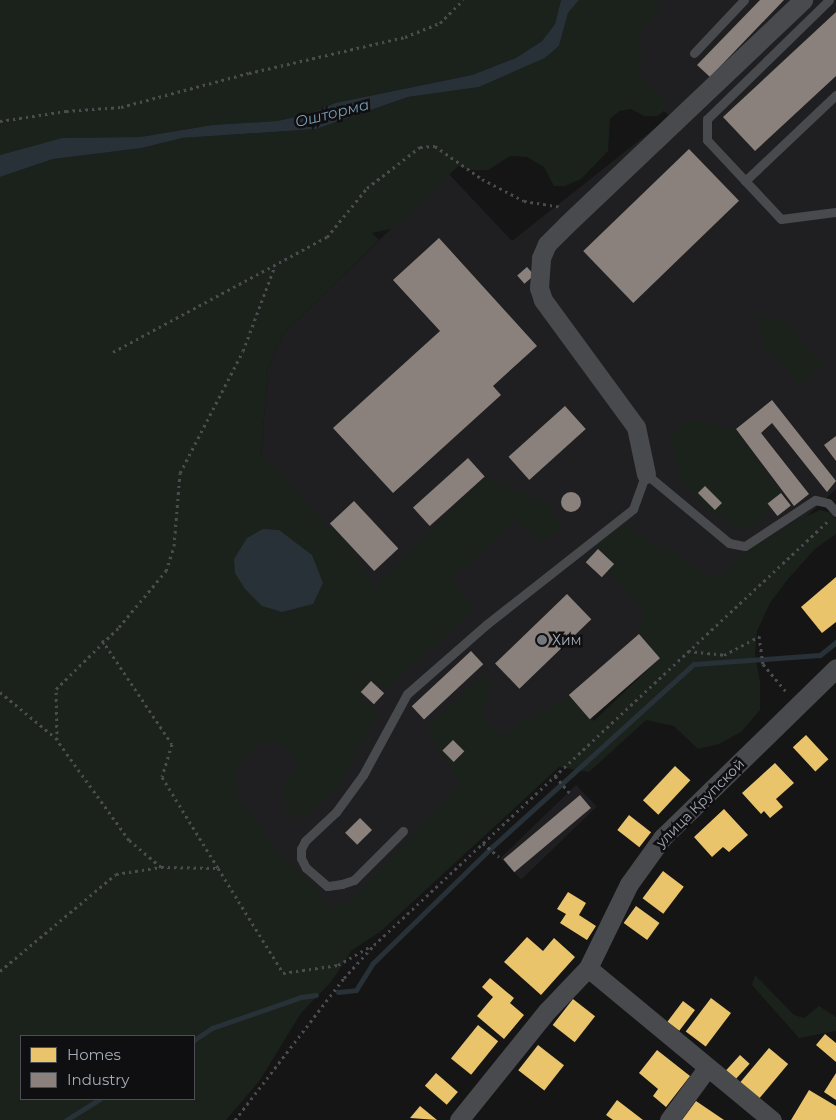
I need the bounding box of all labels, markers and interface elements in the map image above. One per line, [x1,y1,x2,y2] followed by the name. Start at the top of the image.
[293,95,371,131] water label: Ошторма
[552,632,582,648] place label: Хим
[536,634,548,646] marker: Хим
[652,755,748,851] street label: улица Крупской
[20,1035,195,1100] legend
[67,1045,121,1064] text: Homes
[67,1070,129,1089] text: Industry

